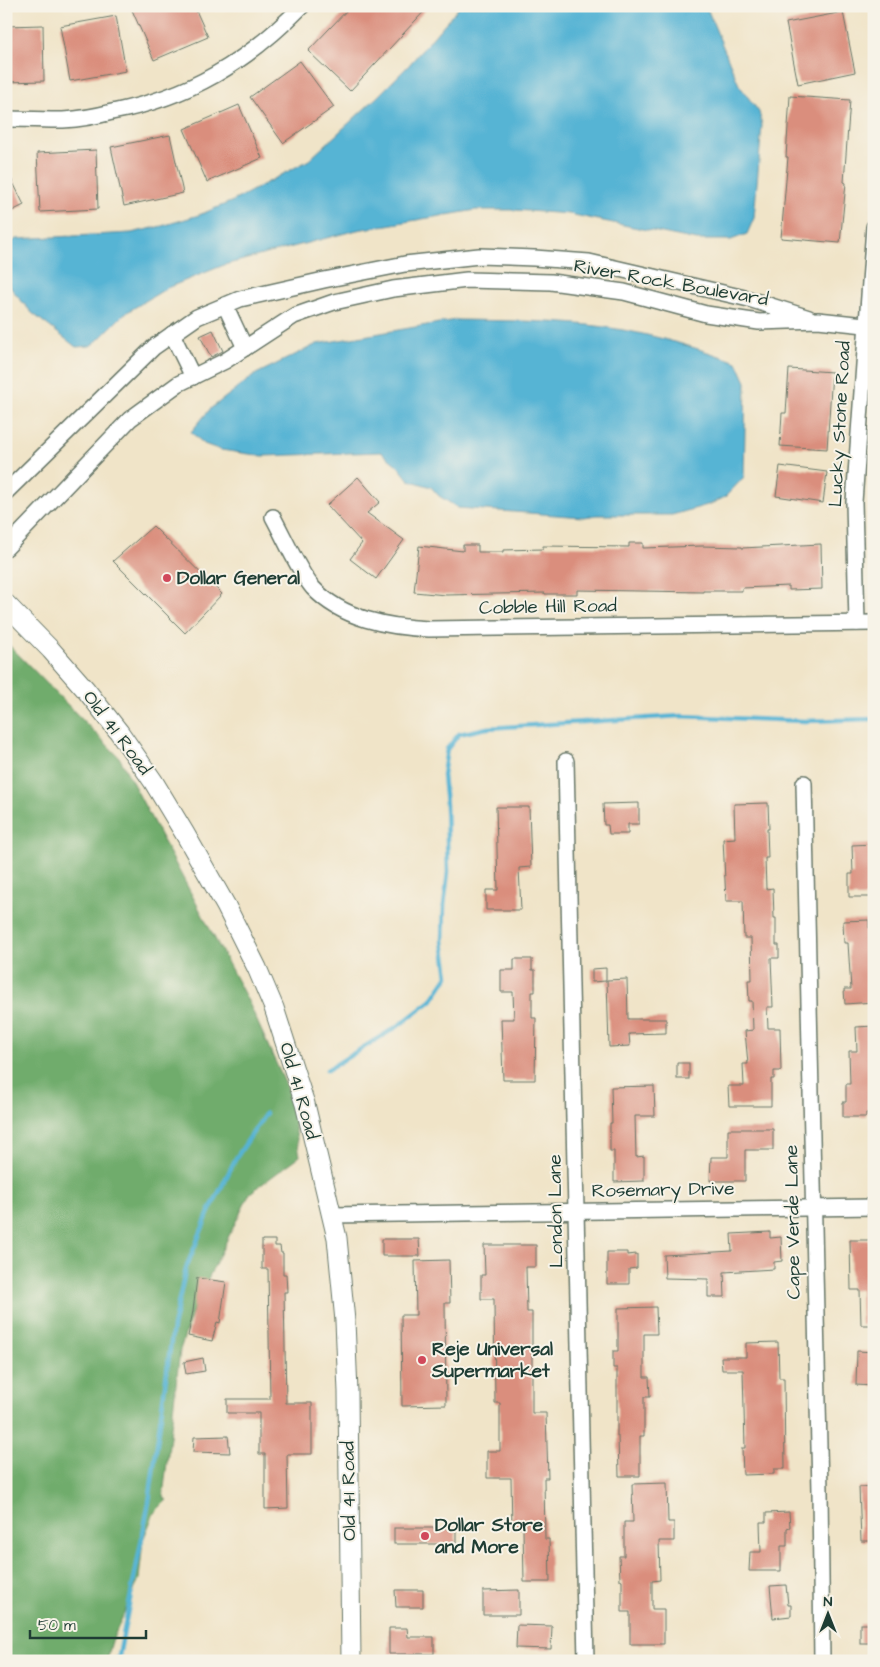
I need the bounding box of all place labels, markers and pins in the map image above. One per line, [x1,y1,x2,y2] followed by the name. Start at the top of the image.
[177,565,300,592] place label: Dollar General
[161,572,173,584] marker: Dollar General
[431,1336,553,1385] place label: Reje Universal Supermarket
[416,1354,428,1366] marker: Reje Universal Supermarket
[434,1512,544,1561] place label: Dollar Store and More
[419,1530,431,1542] marker: Dollar Store and More

